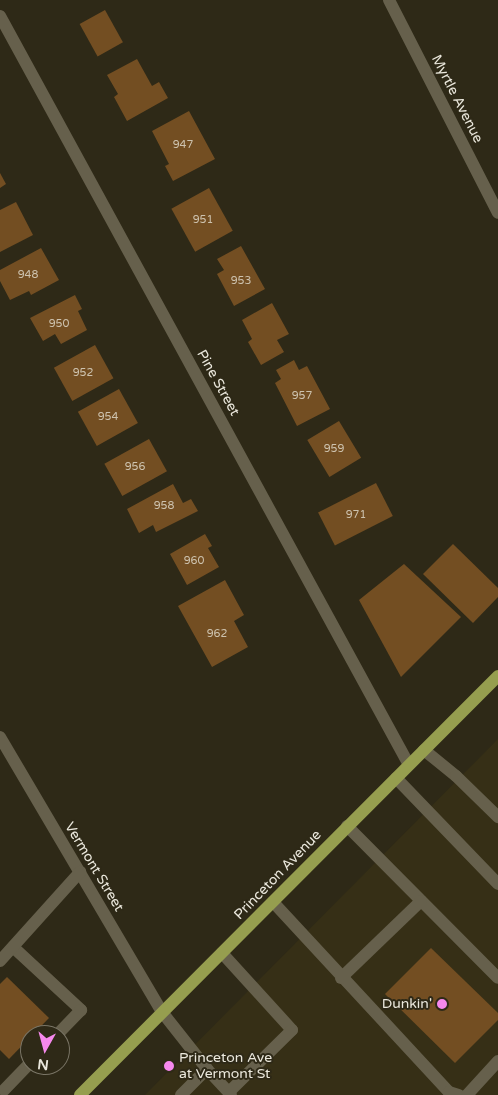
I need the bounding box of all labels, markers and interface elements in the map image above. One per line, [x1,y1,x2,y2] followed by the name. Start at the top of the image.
[428,52,486,146] street label: Myrtle Avenue
[173,138,193,152] house number: 947
[193,213,213,227] house number: 951
[18,268,38,282] house number: 948
[231,274,251,288] house number: 953
[49,317,69,331] house number: 950
[193,347,243,419] street label: Pine Street
[73,366,93,380] house number: 952
[292,389,312,403] house number: 957
[98,410,118,424] house number: 954
[324,442,344,456] house number: 959
[125,460,145,474] house number: 956
[154,499,174,513] house number: 958
[346,508,366,522] house number: 971
[184,554,204,568] house number: 960
[207,627,227,641] house number: 962
[61,819,127,915] street label: Vermont Street
[231,827,325,923] street label: Princeton Avenue
[382,996,432,1012] place label: Dunkin'
[436,998,448,1010] marker: Dunkin'
[20,1025,70,1075] north arrow
[179,1050,272,1082] place label: Princeton Ave at Vermont St
[37,1055,50,1074] text: N
[163,1060,175,1072] marker: Princeton Ave at Vermont St

